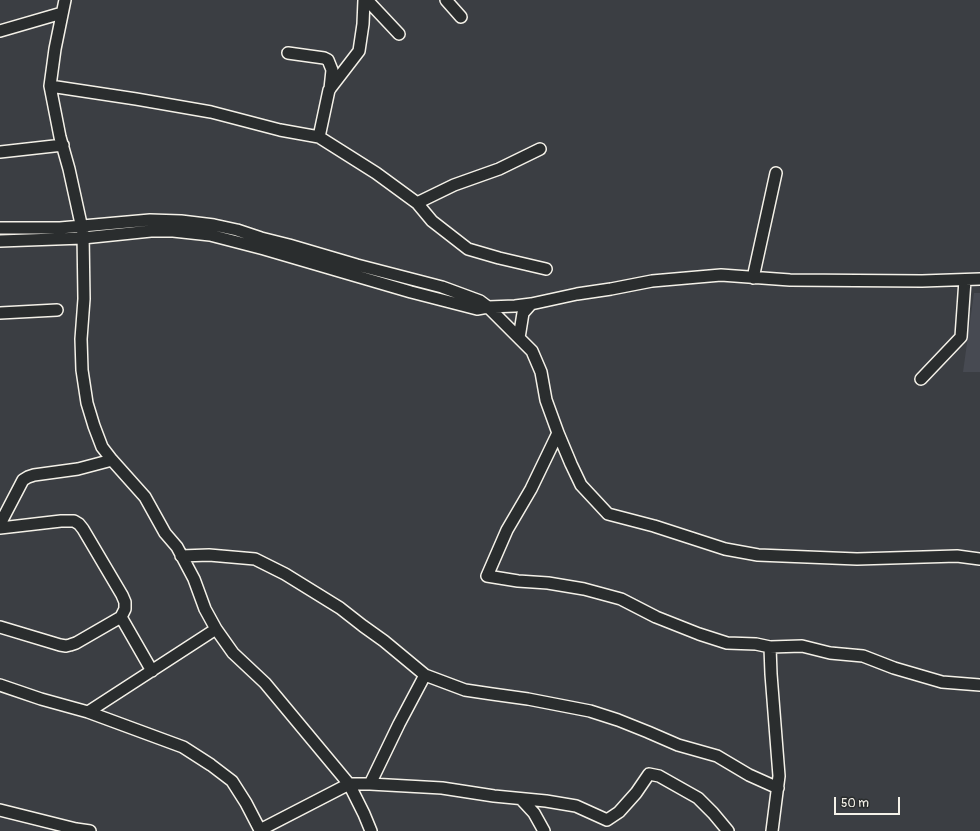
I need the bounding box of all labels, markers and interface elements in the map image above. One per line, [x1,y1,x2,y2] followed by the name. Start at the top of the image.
[836,789,902,815] scale bar
[841,796,869,811] text: 50 m

